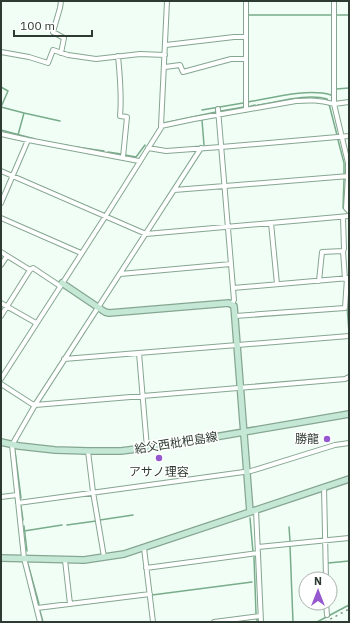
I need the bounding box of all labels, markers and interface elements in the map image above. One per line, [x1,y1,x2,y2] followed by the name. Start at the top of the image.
[14,12,92,38] scale bar
[20,18,55,33] text: 100 m
[133,429,219,456] street label: 給父西枇杷島線
[295,431,319,446] place label: 勝龍
[322,434,332,444] marker: 勝龍
[154,453,164,463] marker: アサノ理容
[129,464,189,479] place label: アサノ理容
[298,571,338,611] north arrow
[314,574,322,588] text: N

